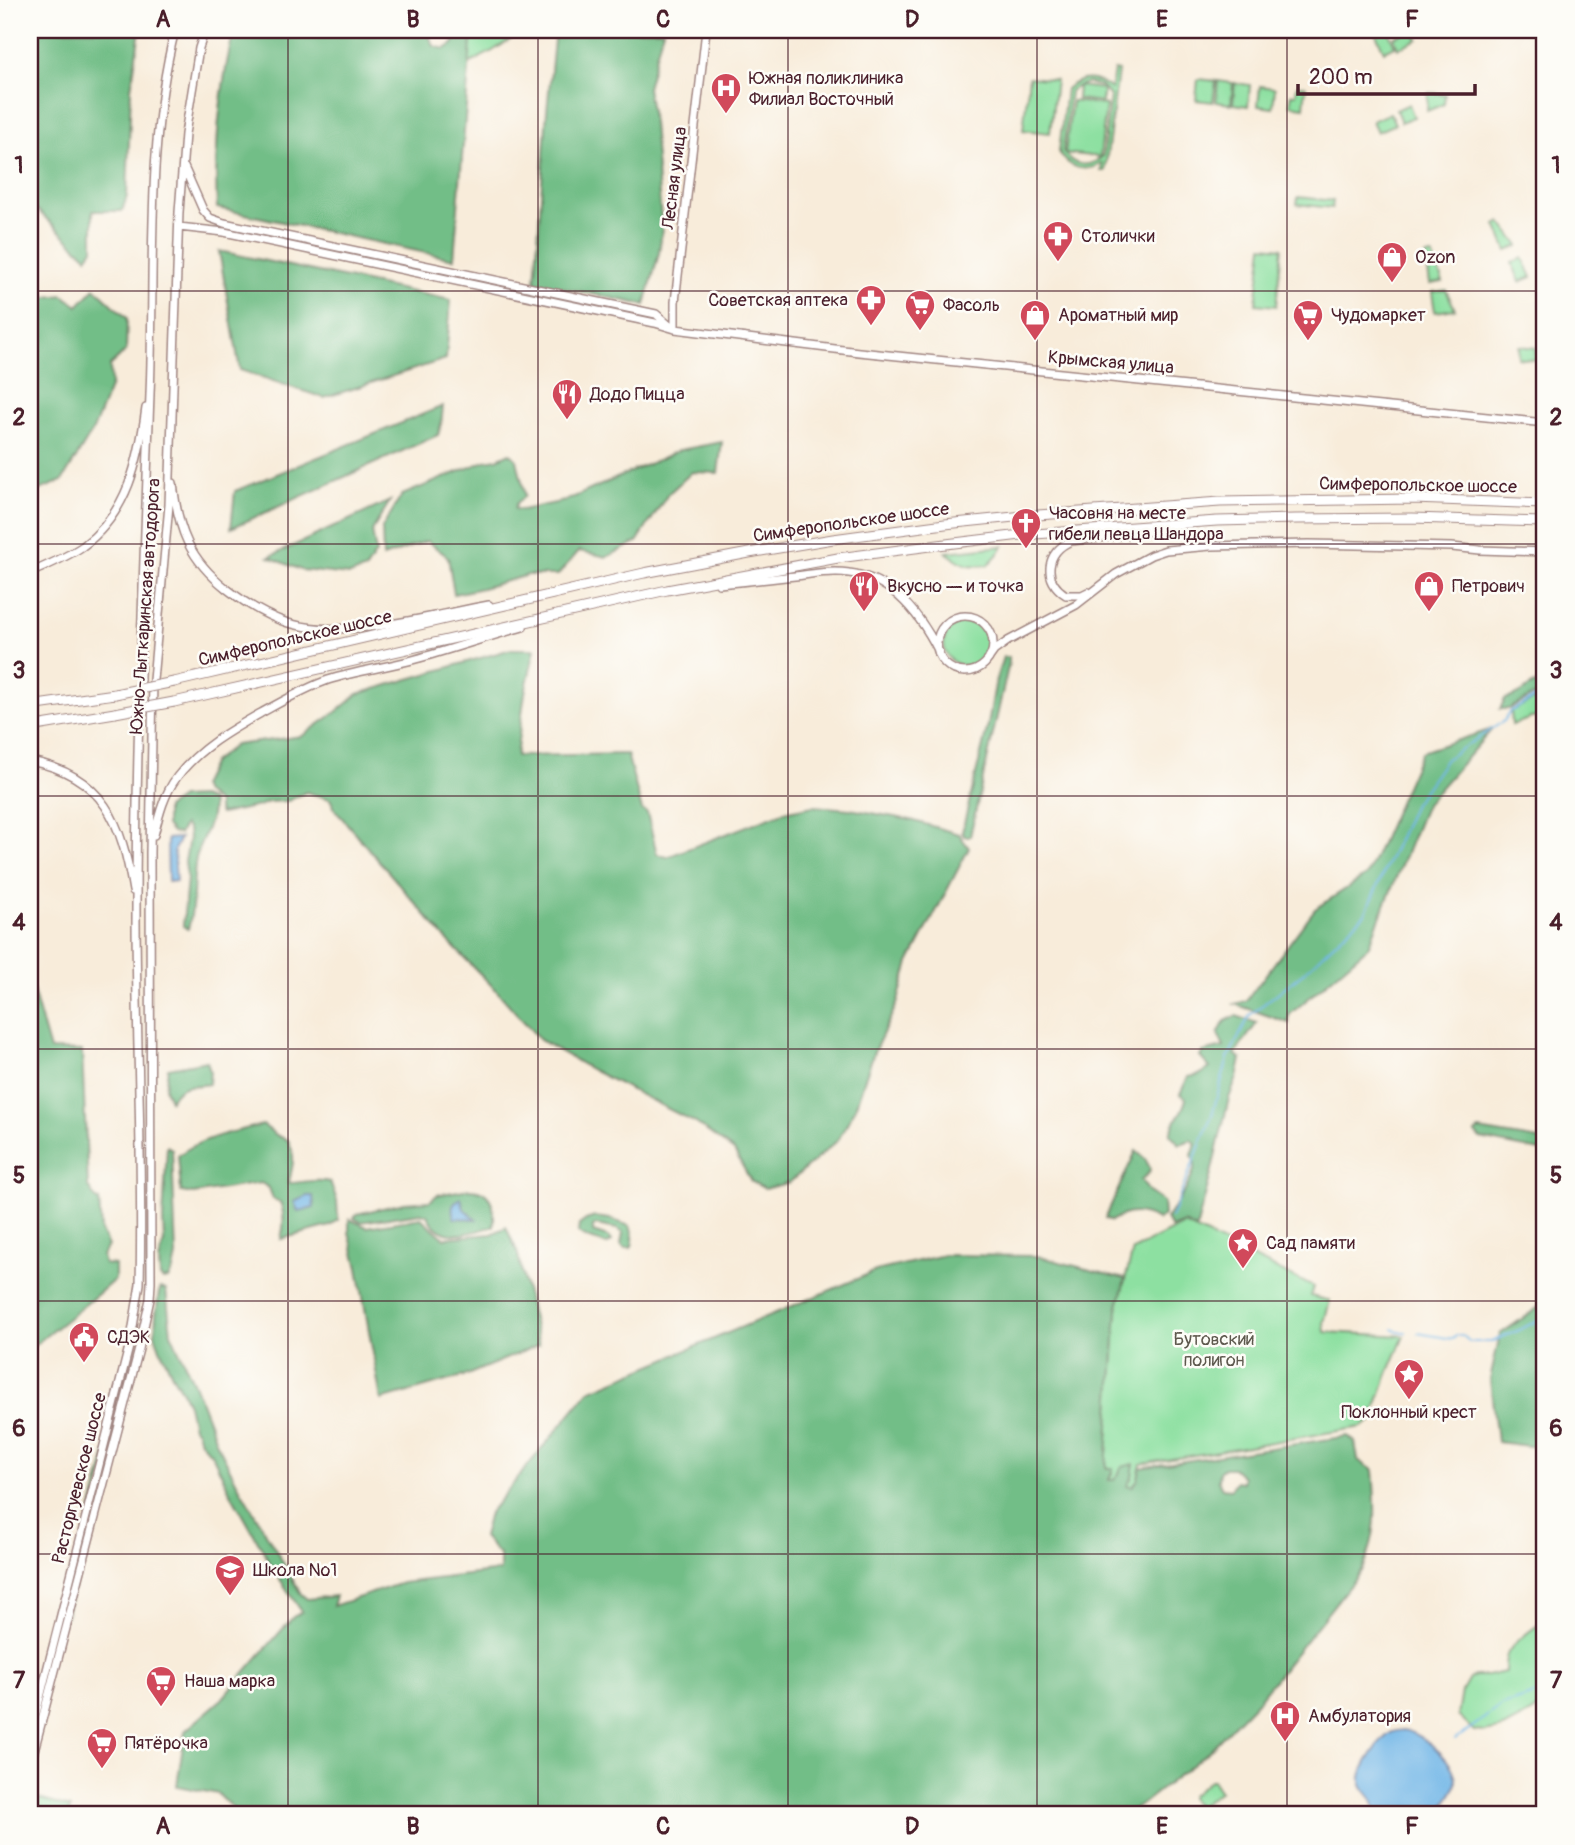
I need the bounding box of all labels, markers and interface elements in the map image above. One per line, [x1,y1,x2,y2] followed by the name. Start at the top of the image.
[156,5,171,34] text: A
[406,5,420,34] text: B
[656,5,670,34] text: C
[905,5,919,34] text: D
[1156,5,1168,34] text: E
[1405,5,1419,34] text: F
[1298,52,1475,96] scale bar
[1309,64,1373,91] text: 200 m
[749,67,903,111] place label: Южная поликлиника Филиал Восточный
[709,71,743,115] hospital icon: Южная поликлиника Филиал Восточный
[657,125,692,232] street label: Лесная улица
[15,151,24,180] text: 1
[1552,151,1561,180] text: 1
[1041,219,1075,263] pharmacy icon: Столички
[1081,225,1155,248] place label: Столички
[1375,240,1409,284] shop icon: Ozon
[1415,246,1455,269] place label: Ozon
[854,283,888,327] pharmacy icon: Советская аптека
[903,288,937,332] supermarket icon: Фасоль
[708,289,848,312] place label: Советская аптека
[943,294,1000,317] place label: Фасоль
[1018,298,1052,342] shop icon: Ароматный мир
[1291,298,1325,342] supermarket icon: Чудомаркет
[1058,304,1179,327] place label: Ароматный мир
[1331,304,1426,327] place label: Чудомаркет
[1047,346,1175,379] street label: Крымская улица
[550,377,584,421] restaurant icon: Додо Пицца
[589,383,685,406] place label: Додо Пицца
[13,403,26,432] text: 2
[1550,403,1563,432] text: 2
[1319,472,1517,499] street label: Симферопольское шоссе
[125,477,166,735] street label: Южно-Лыткаринская автодорога
[752,497,951,548] street label: Симферопольское шоссе
[1049,502,1224,546] place label: Часовня на месте гибели певца Шандора
[1009,506,1043,550] church icon: Часовня на месте гибели певца Шандора
[847,569,881,613] restaurant icon: Вкусно — и точка
[1412,569,1446,613] shop icon: Петрович
[887,575,1024,598] place label: Вкусно — и точка
[1452,575,1525,598] place label: Петрович
[196,605,394,672] street label: Симферопольское шоссе
[13,656,25,685] text: 3
[1550,656,1562,685] text: 3
[12,908,26,937] text: 4
[1549,908,1563,937] text: 4
[13,1161,25,1190] text: 5
[1550,1161,1562,1190] text: 5
[1226,1226,1260,1270] place icon: Сад памяти
[1266,1232,1355,1255] place label: Сад памяти
[67,1320,101,1364] public building icon: СДЭК
[107,1326,150,1349] place label: СДЭК
[1173,1328,1255,1372] park label: Бутовский полигон
[1392,1357,1426,1401] place icon: Поклонный крест
[47,1390,112,1566] street label: Расторгуевское шоссе
[1341,1401,1477,1424] place label: Поклонный крест
[12,1414,26,1443] text: 6
[1549,1414,1563,1443] text: 6
[213,1553,247,1597] school or university icon: Школа №1
[253,1559,337,1582] place label: Школа №1
[144,1664,178,1708] supermarket icon: Наша марка
[13,1666,26,1695] text: 7
[1550,1666,1563,1695] text: 7
[184,1670,275,1693] place label: Наша марка
[1268,1699,1302,1743] hospital icon: Амбулатория
[1308,1705,1411,1728] place label: Амбулатория
[85,1726,119,1770] supermarket icon: Пятёрочка
[125,1732,208,1755] place label: Пятёрочка
[156,1812,171,1841] text: A
[406,1812,420,1841] text: B
[656,1812,670,1841] text: C
[905,1812,919,1841] text: D
[1156,1812,1168,1841] text: E
[1405,1812,1419,1841] text: F

